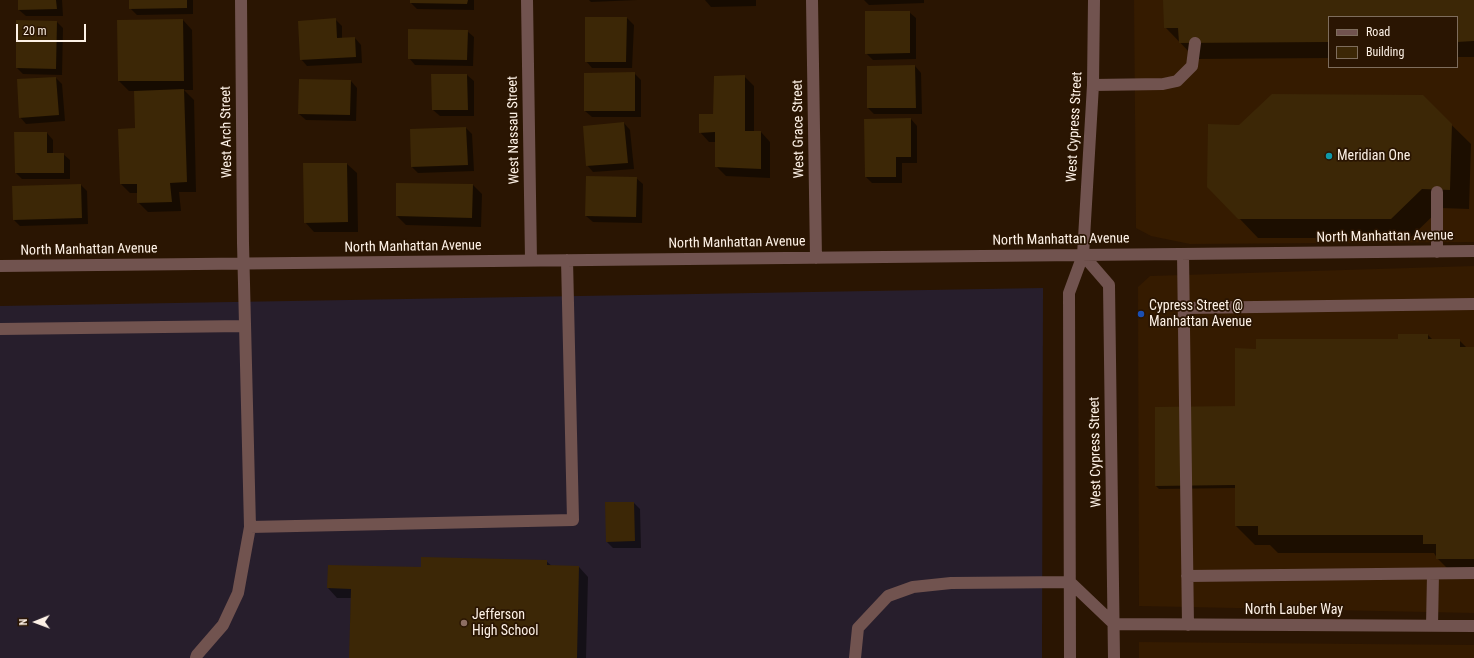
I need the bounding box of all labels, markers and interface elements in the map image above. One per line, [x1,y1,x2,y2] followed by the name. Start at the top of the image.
[18,16,88,42] scale bar
[1328,16,1458,68] legend
[23,24,47,38] text: 20 m
[1366,25,1390,39] text: Road
[1366,45,1404,59] text: Building
[1064,71,1086,183] street label: West Cypress Street
[505,76,523,184] street label: West Nassau Street
[790,79,808,179] street label: West Grace Street
[218,86,236,178] street label: West Arch Street
[1337,148,1410,164] place label: Meridian One
[1324,151,1334,161] marker: Meridian One
[1316,227,1454,247] street label: North Manhattan Avenue
[992,230,1130,250] street label: North Manhattan Avenue
[668,233,806,253] street label: North Manhattan Avenue
[344,237,482,257] street label: North Manhattan Avenue
[20,240,158,260] street label: North Manhattan Avenue
[1149,298,1252,330] place label: Cypress Street @ Manhattan Avenue
[1136,309,1146,319] marker: Cypress Street @ Manhattan Avenue
[1087,396,1105,508] street label: West Cypress Street
[16,602,56,642] north arrow
[1245,602,1343,618] street label: North Lauber Way
[472,607,539,640] place label: Jefferson High School
[459,618,469,628] marker: Jefferson High School
[17,619,30,626] text: N

